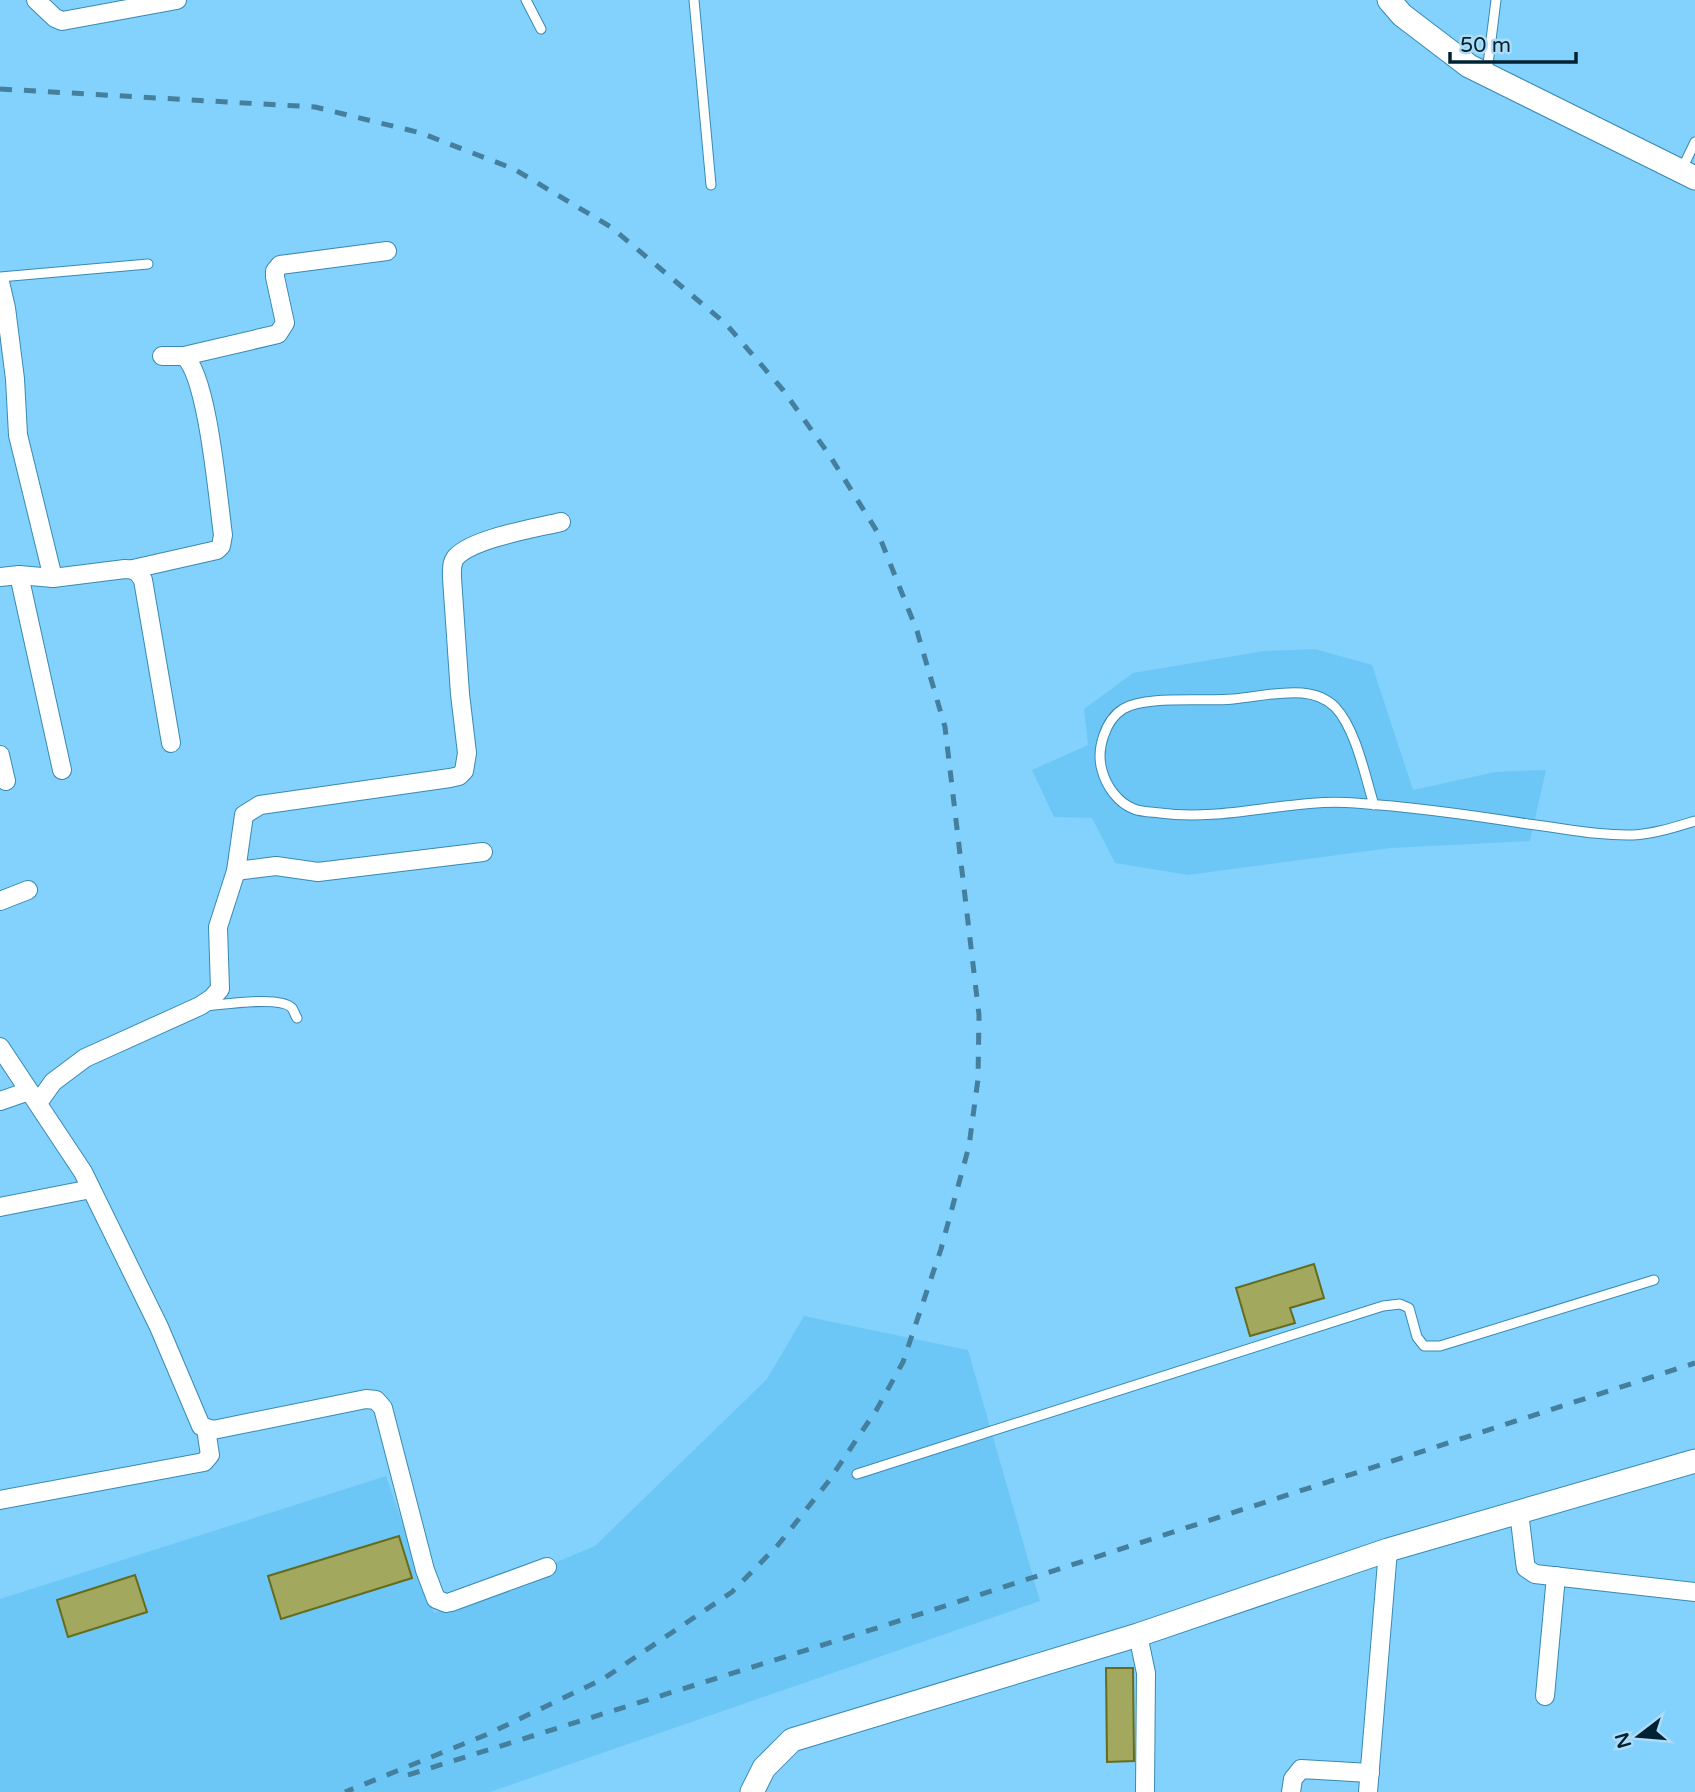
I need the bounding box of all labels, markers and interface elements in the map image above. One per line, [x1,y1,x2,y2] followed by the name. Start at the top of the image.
[1450,21,1576,65] scale bar
[1460,33,1511,58] text: 50 m
[1604,1701,1674,1771] north arrow
[1611,1730,1636,1751] text: N

